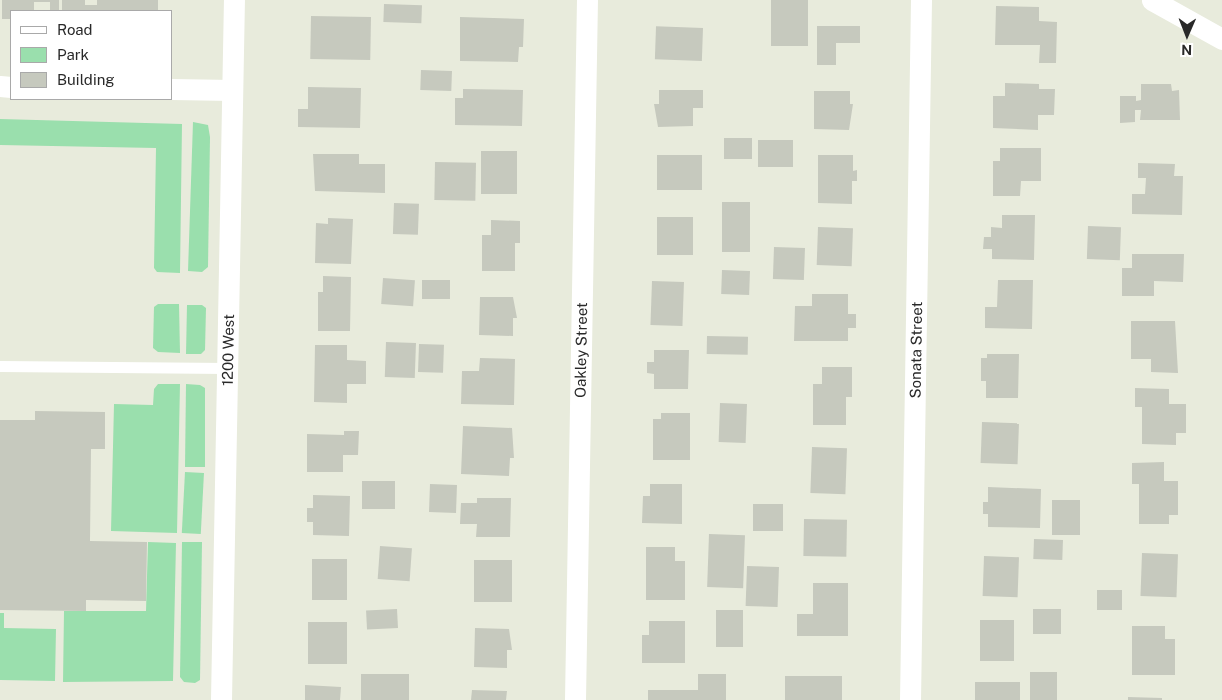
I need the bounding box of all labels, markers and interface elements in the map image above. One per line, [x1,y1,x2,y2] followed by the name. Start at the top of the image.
[10,10,172,100] legend
[1162,10,1212,60] north arrow
[57,21,93,38] text: Road
[1181,42,1192,58] text: N
[57,46,89,63] text: Park
[57,71,115,88] text: Building
[571,302,591,398] street label: Oakley Street
[906,302,926,398] street label: Sonata Street
[218,314,238,386] street label: 1200 West

